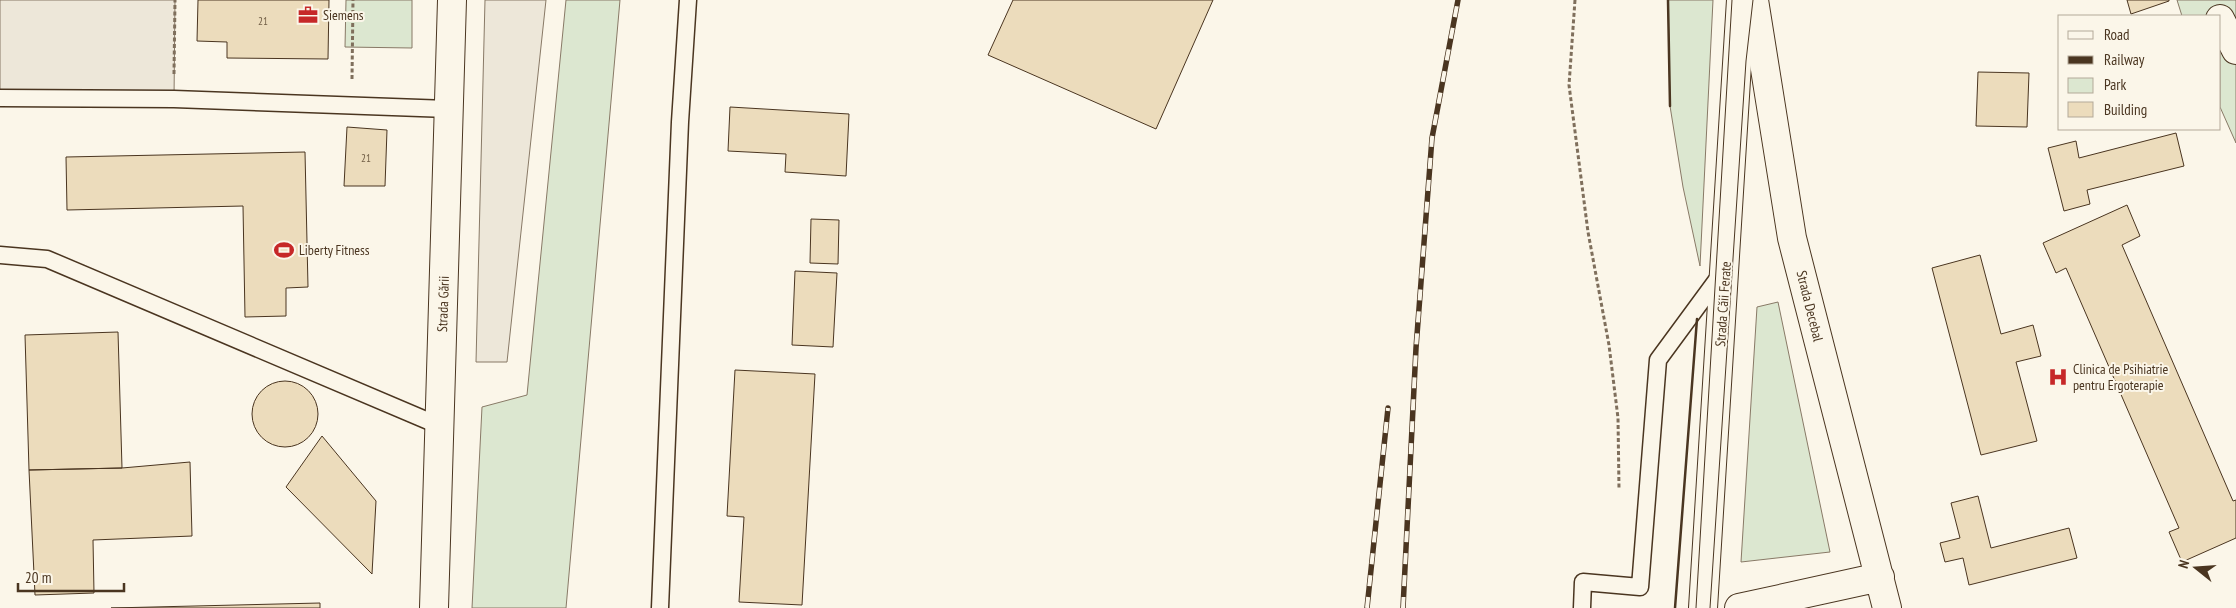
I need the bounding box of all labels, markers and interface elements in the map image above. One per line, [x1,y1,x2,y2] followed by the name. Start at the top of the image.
[297,4,319,26] office icon: Siemens
[323,6,364,24] place label: Siemens
[258,14,268,28] house number: 21
[2058,15,2221,130] legend
[2104,25,2130,44] text: Road
[2104,50,2145,69] text: Railway
[2104,75,2126,94] text: Park
[2104,100,2147,119] text: Building
[361,151,371,165] house number: 21
[273,239,295,261] sports icon: Liberty Fitness
[299,241,370,259] place label: Liberty Fitness
[1711,261,1735,347] street label: Strada Căii Ferate
[1793,269,1828,344] street label: Strada Decebal
[433,276,453,332] street label: Strada Gării
[2073,360,2168,394] place label: Clinica de Psihiatrie pentru Ergoterapie
[2047,366,2069,388] hospital icon: Clinica de Psihiatrie pentru Ergoterapie
[2171,543,2221,593] north arrow
[2174,558,2193,570] text: N
[18,560,124,592] scale bar
[25,568,51,587] text: 20 m

